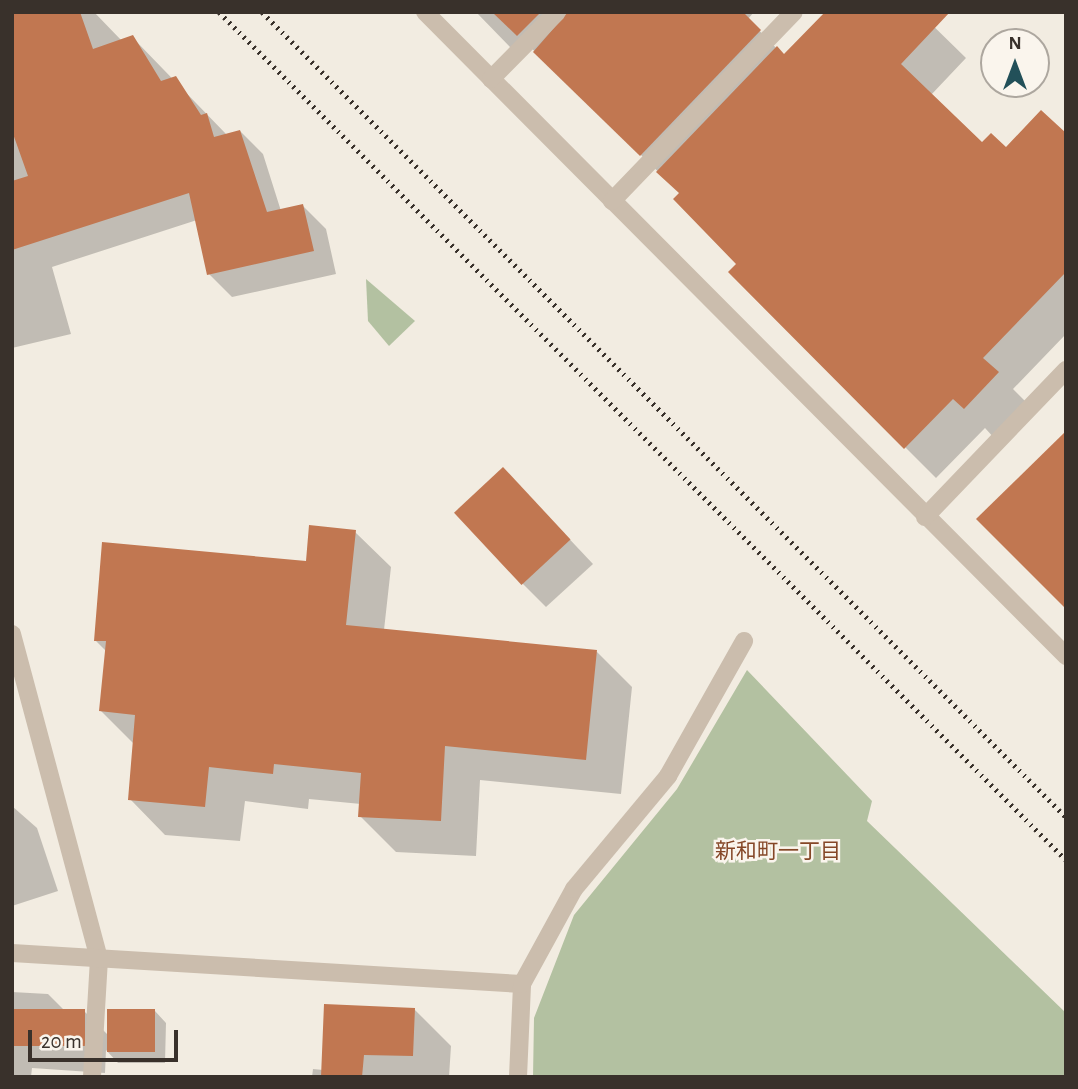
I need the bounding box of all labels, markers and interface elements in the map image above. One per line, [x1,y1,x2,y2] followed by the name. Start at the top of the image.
[980,28,1050,98] north arrow
[1008,34,1022,53] text: N
[715,839,841,865] district label: 新和町一丁目
[32,1016,182,1060] scale bar
[41,1031,82,1052] text: 20 m

